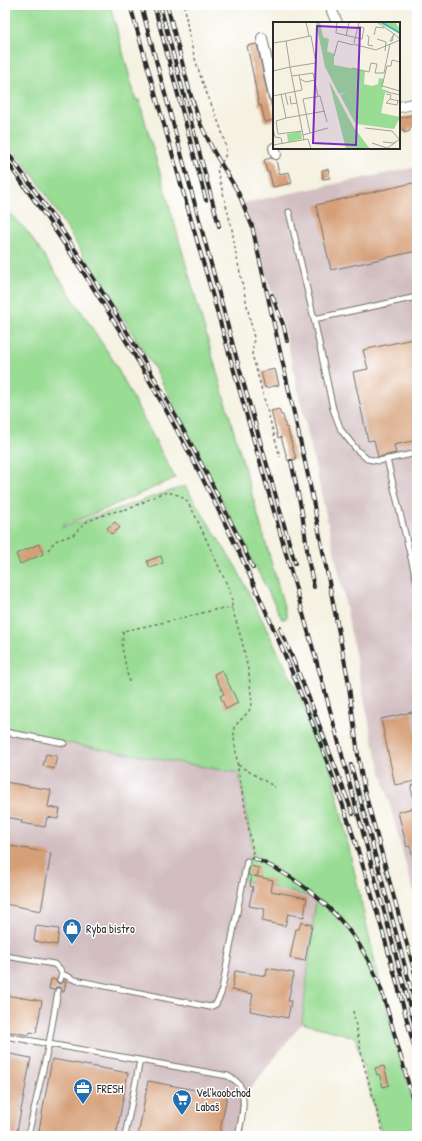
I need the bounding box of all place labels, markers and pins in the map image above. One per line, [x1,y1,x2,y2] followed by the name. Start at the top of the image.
[61,917,83,945] shop icon: Ryba bistro
[86,920,135,937] place label: Ryba bistro
[72,1077,94,1105] office icon: FRESH
[96,1080,124,1097] place label: FRESH
[196,1084,251,1115] place label: Veľkoobchod Labaš
[171,1088,193,1116] supermarket icon: Veľkoobchod Labaš

